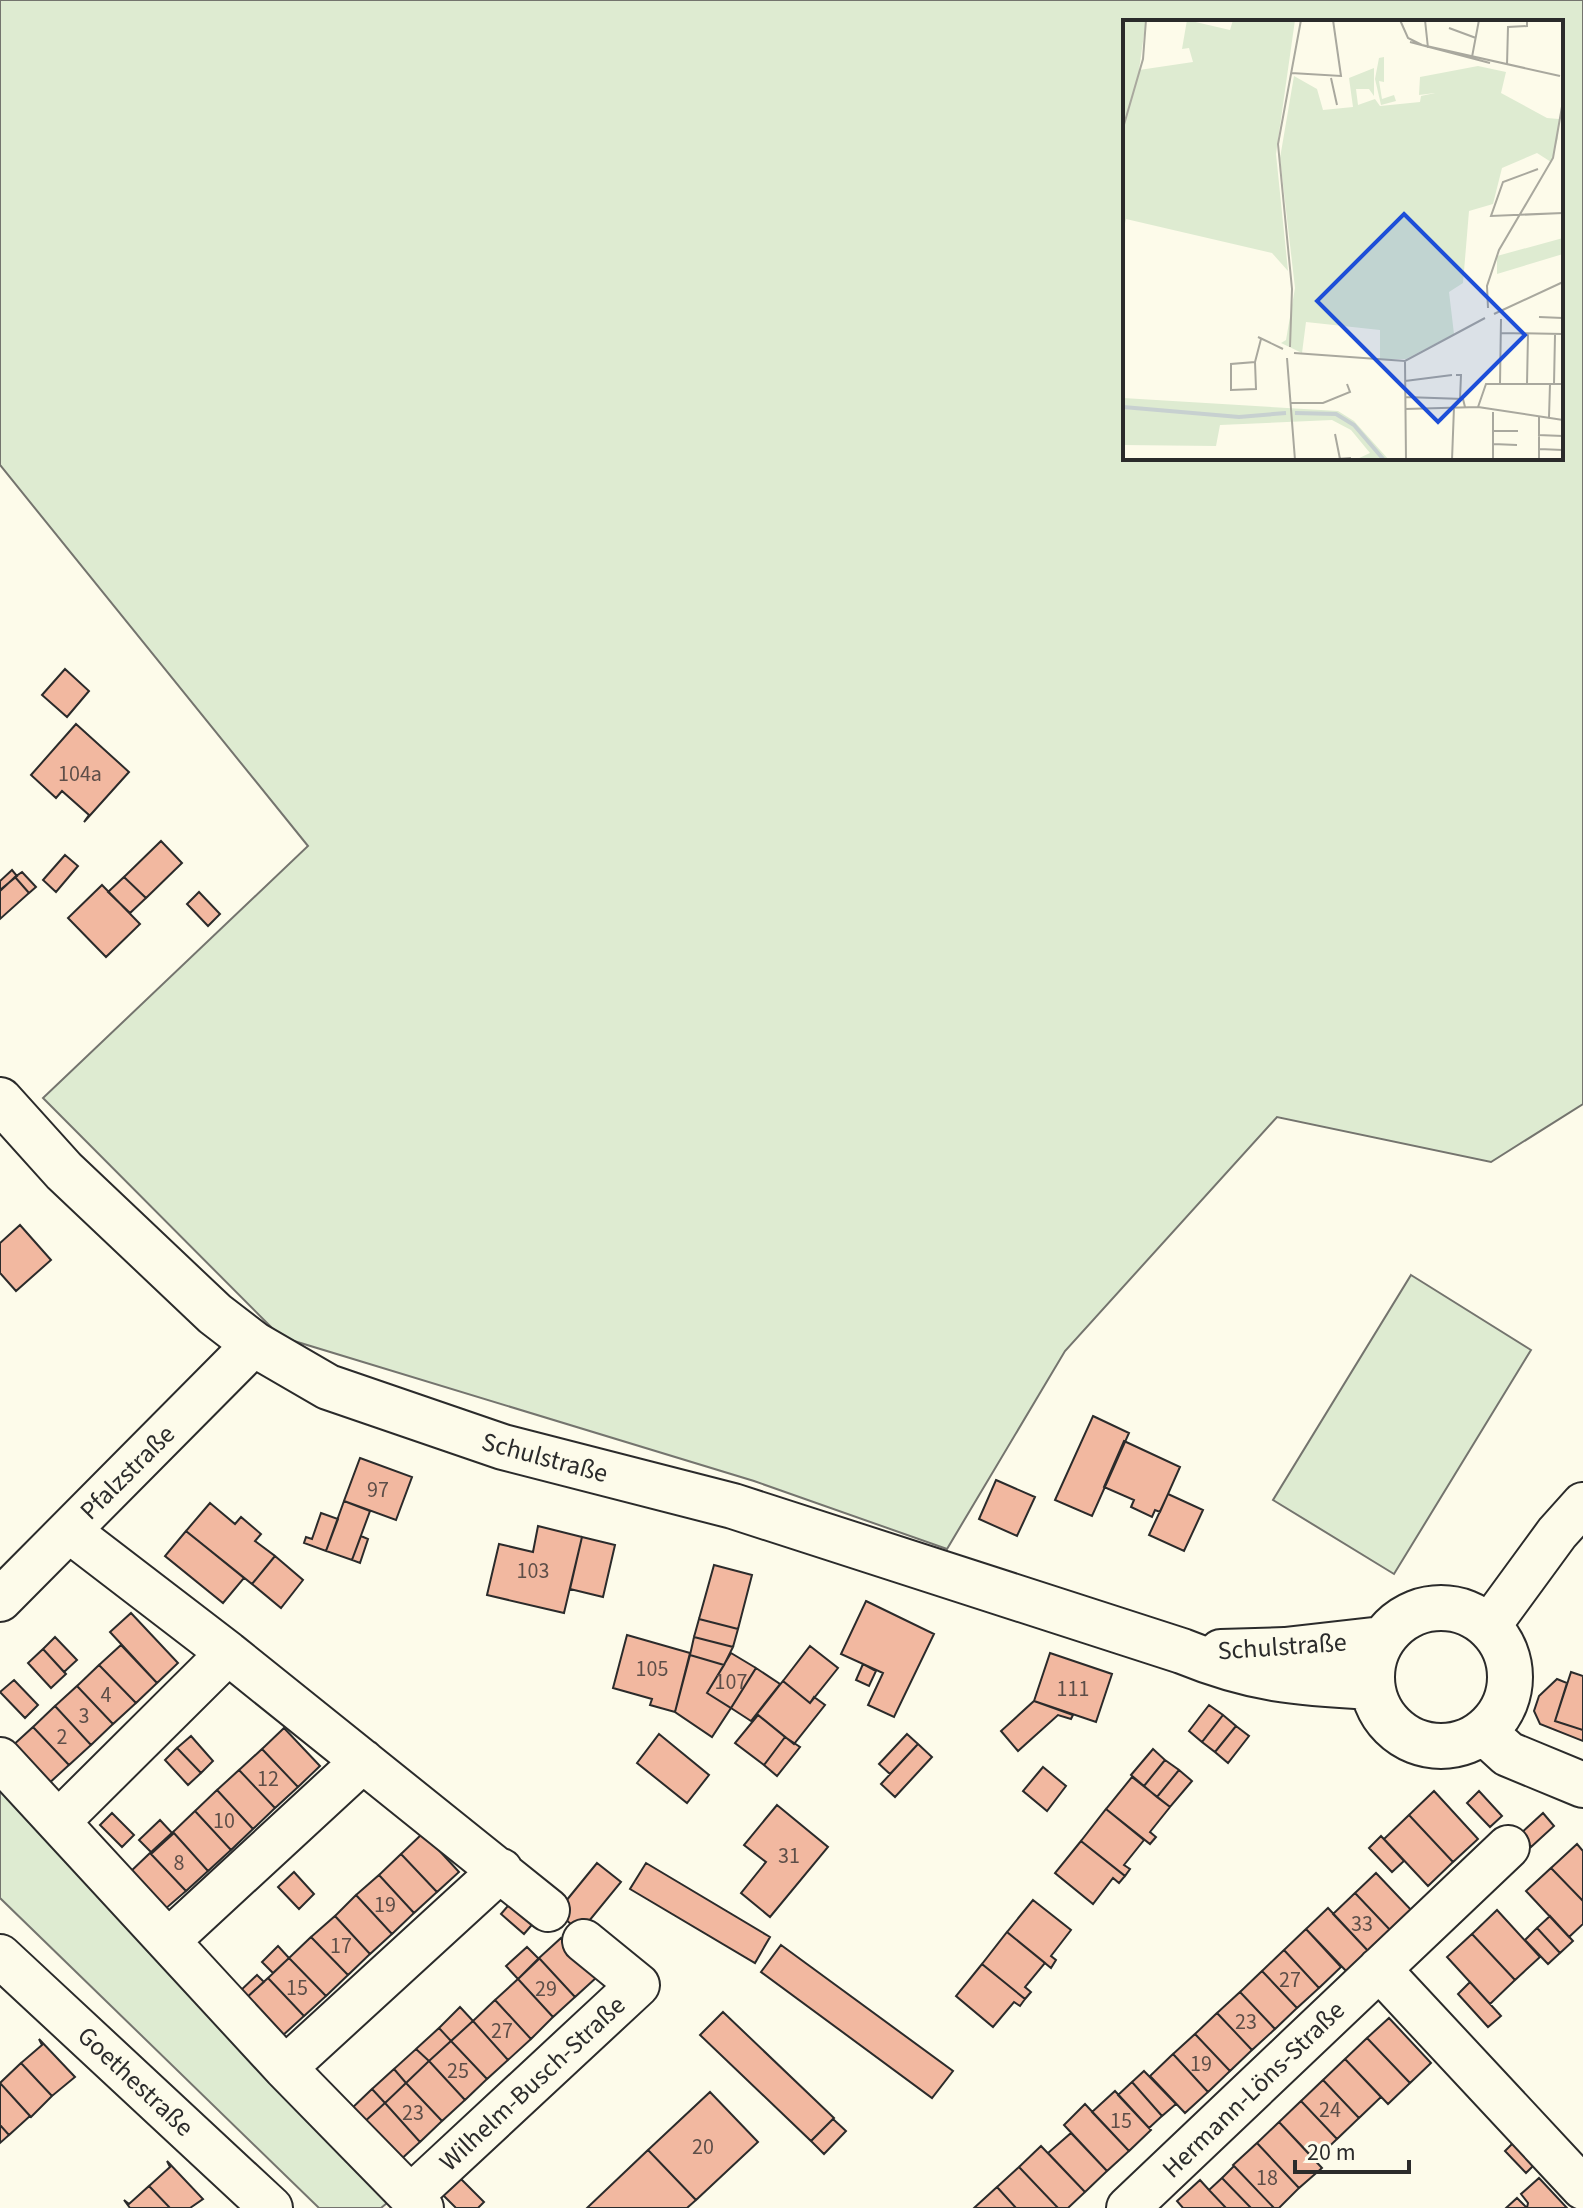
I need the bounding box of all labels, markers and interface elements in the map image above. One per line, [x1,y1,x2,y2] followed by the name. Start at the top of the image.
[1123,20,1563,460] inset map
[58,758,102,790] house number: 104a
[71,1416,183,1528] street label: Pfalzstraße
[478,1423,612,1492] street label: Schulstraße
[367,1474,389,1506] house number: 97
[517,1555,549,1587] house number: 103
[1216,1624,1348,1669] street label: Schulstraße
[636,1653,668,1685] house number: 105
[715,1666,747,1698] house number: 107
[1057,1673,1089,1705] house number: 111
[101,1679,112,1711] house number: 4
[79,1700,89,1732] house number: 3
[57,1721,67,1753] house number: 2
[257,1763,279,1795] house number: 12
[213,1805,235,1837] house number: 10
[778,1840,800,1872] house number: 31
[174,1847,185,1879] house number: 8
[374,1889,396,1921] house number: 19
[1351,1908,1373,1940] house number: 33
[330,1930,352,1962] house number: 17
[1279,1964,1301,1996] house number: 27
[286,1972,308,2004] house number: 15
[535,1973,557,2005] house number: 29
[431,1987,634,2179] street label: Wilhelm-Busch-Straße
[1154,1992,1353,2186] street label: Hermann-Löns-Straße
[1235,2006,1257,2038] house number: 23
[491,2015,513,2047] house number: 27
[69,2018,202,2145] street label: Goethestraße
[1190,2048,1212,2080] house number: 19
[447,2055,469,2087] house number: 25
[1319,2094,1341,2126] house number: 24
[402,2097,424,2129] house number: 23
[1110,2105,1132,2137] house number: 15
[1295,2124,1409,2174] scale bar
[692,2131,714,2163] house number: 20
[1307,2135,1356,2170] text: 20 m
[1256,2162,1278,2194] house number: 18

